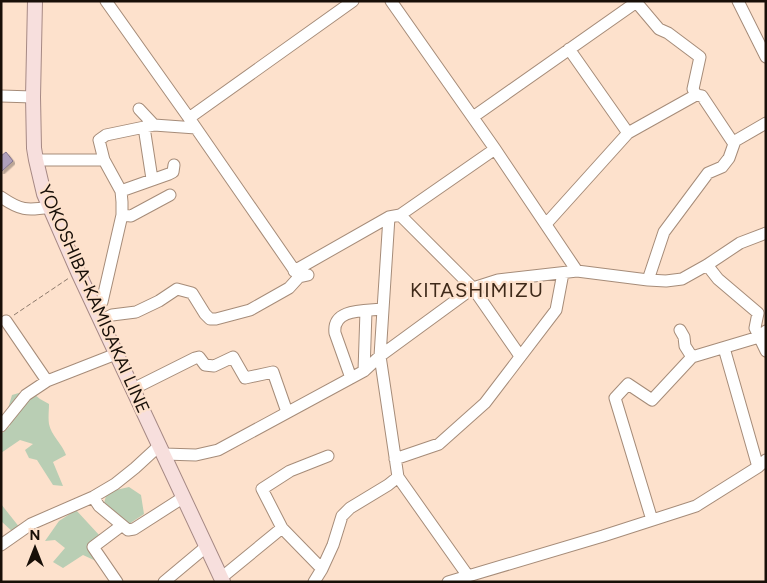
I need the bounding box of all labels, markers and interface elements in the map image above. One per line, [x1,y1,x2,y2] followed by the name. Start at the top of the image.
[34,181,154,417] street label: YOKOSHIBA-KAMISAKAI LINE
[410,278,544,302] district label: KITASHIMIZU
[10,523,60,573] north arrow
[30,527,40,544] text: N

